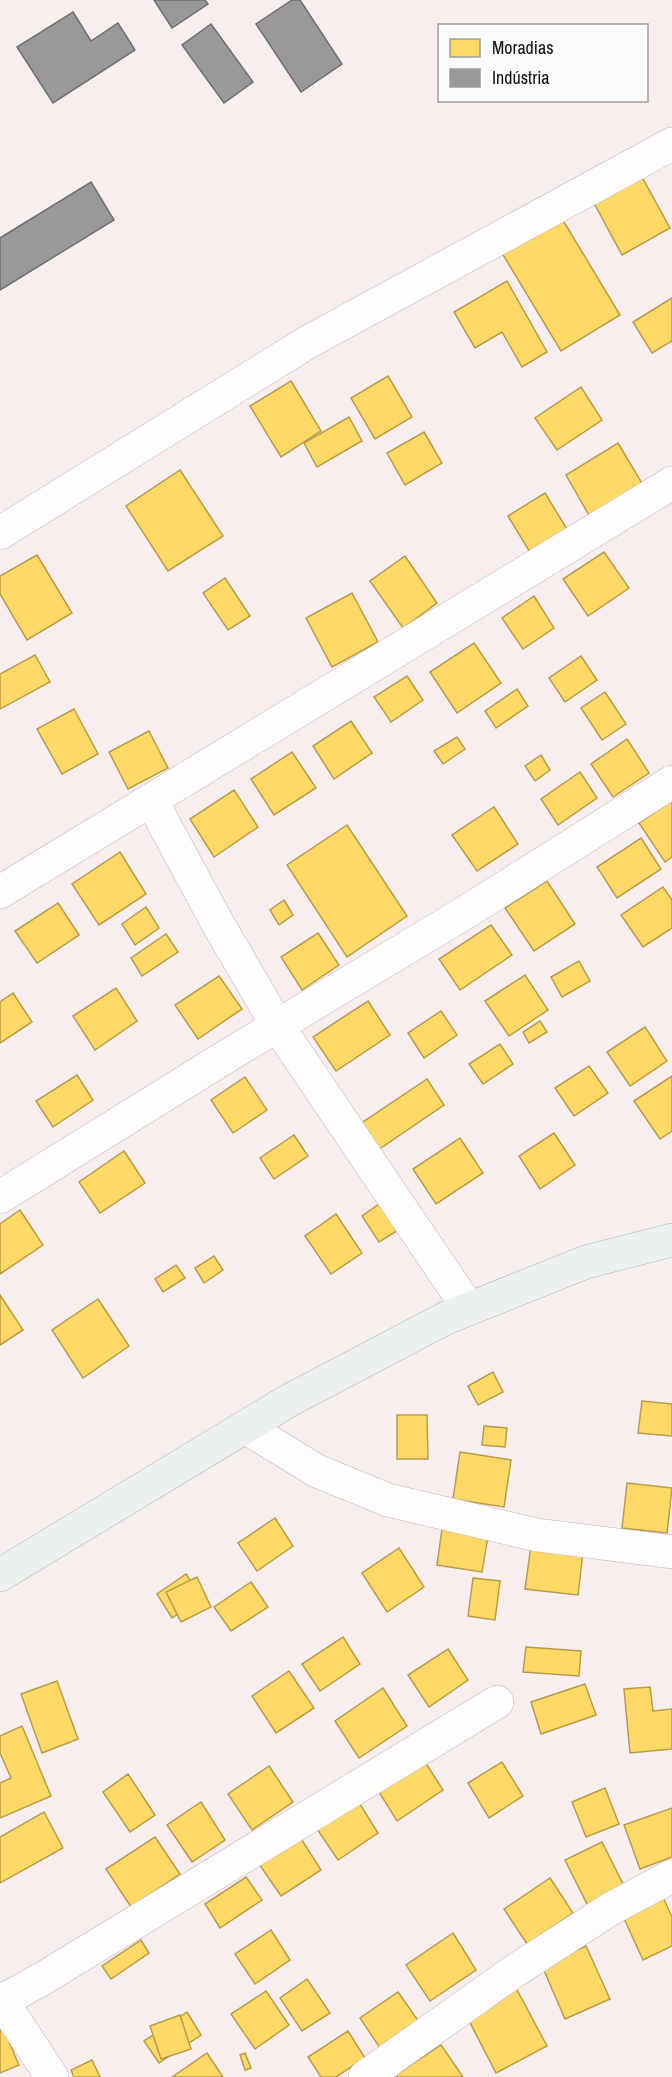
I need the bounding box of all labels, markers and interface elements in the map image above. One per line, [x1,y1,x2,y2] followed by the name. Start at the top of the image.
[438,24,648,102] legend
[492,35,554,60] text: Moradias
[492,65,549,90] text: Indústria

